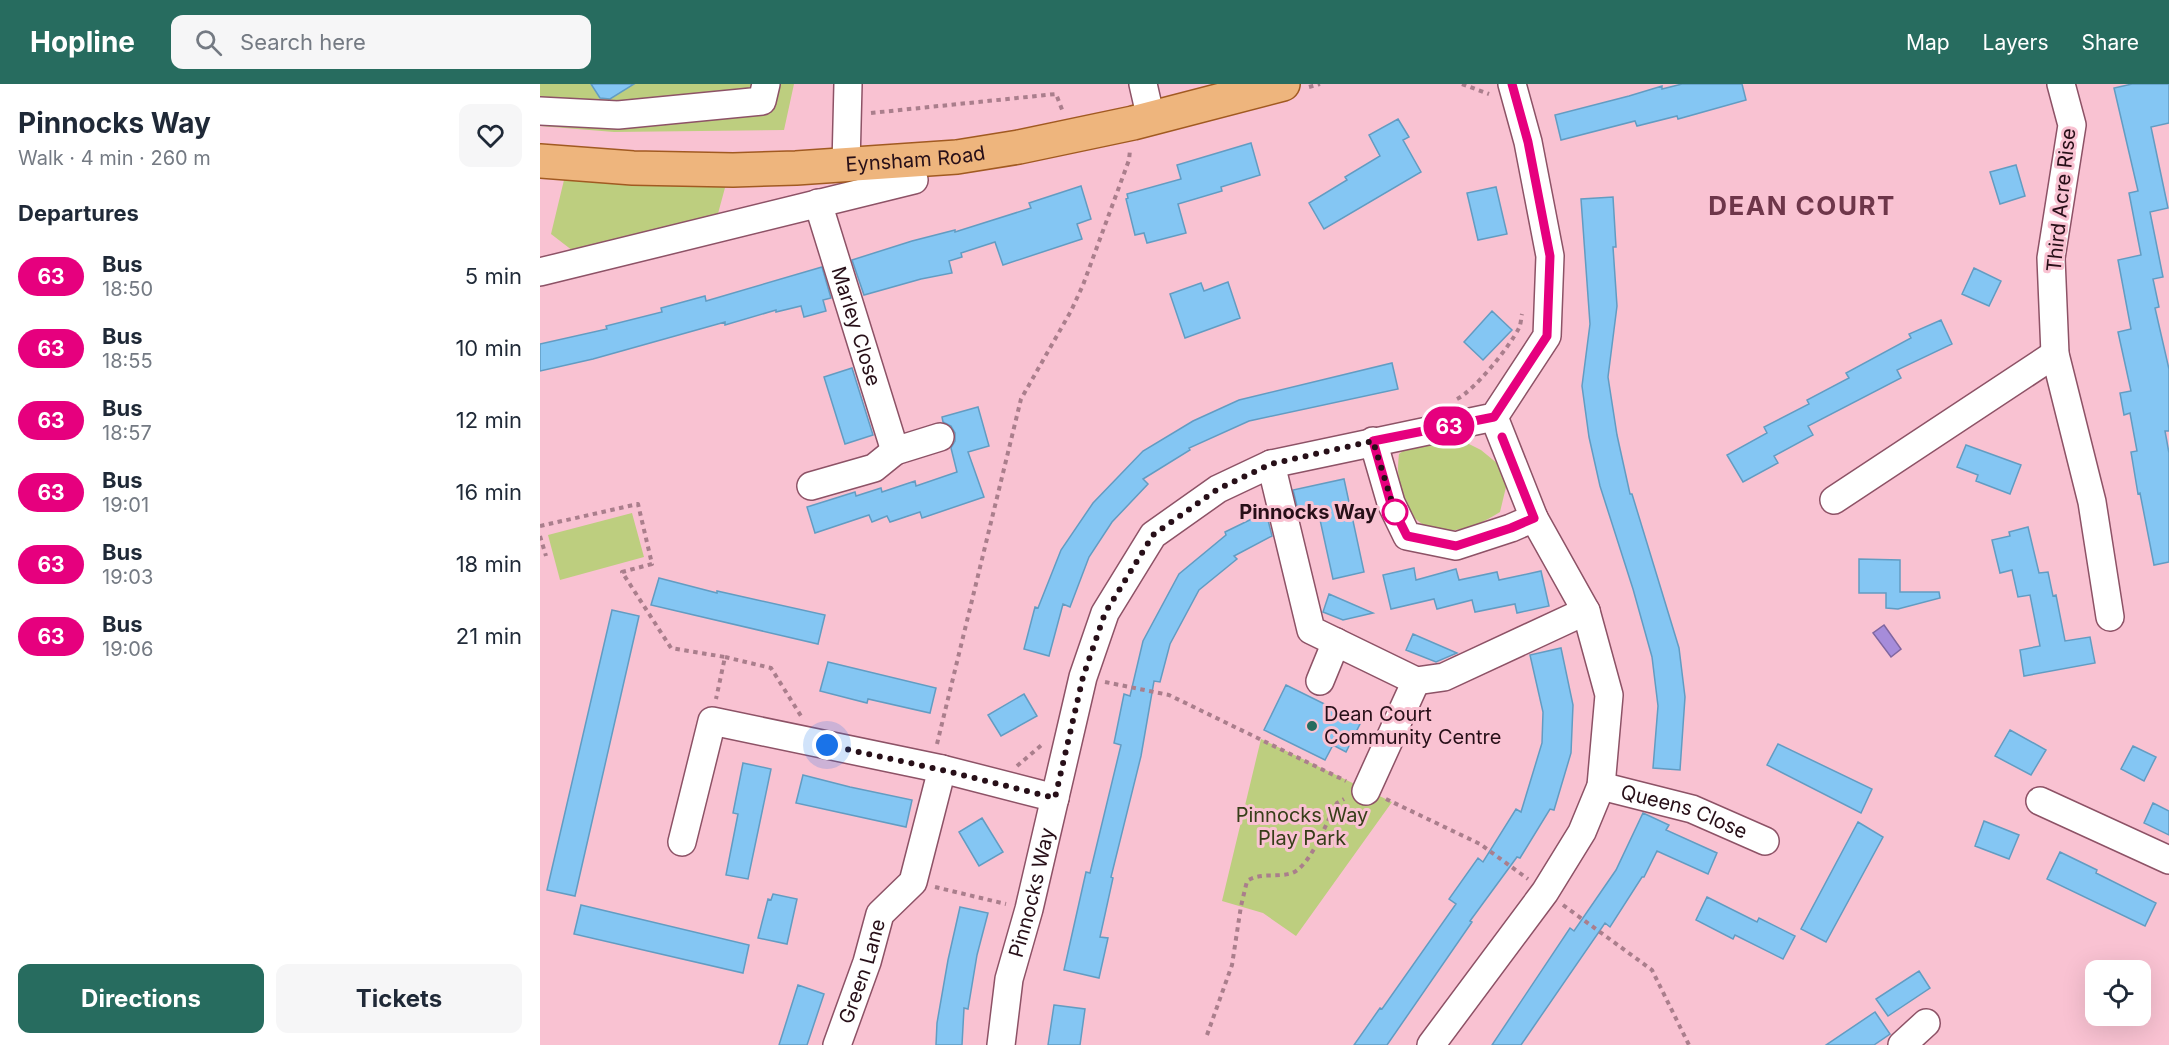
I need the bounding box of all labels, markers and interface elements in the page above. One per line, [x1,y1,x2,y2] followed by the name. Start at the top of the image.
[171,15,591,69] search box
[30,25,135,59] text: Hopline
[192,26,225,59] icon: search
[240,29,366,55] text: Search here
[1906,30,1950,55] text: Map
[1983,30,2049,55] text: Layers
[2082,30,2139,55] text: Share
[459,104,522,167] button: heart
[18,106,211,140] text: Pinnocks Way
[2042,127,2080,273] street label: Third Acre Rise
[845,141,987,177] street label: Eynsham Road
[18,146,211,170] text: Walk · 4 min · 260 m
[1708,190,1896,221] district label: DEAN COURT
[18,200,139,226] text: Departures
[102,251,143,277] text: Bus
[465,263,522,289] text: 5 min
[37,264,65,289] text: 63
[826,264,886,389] street label: Marley Close
[102,277,153,301] text: 18:50
[102,323,143,349] text: Bus
[455,335,522,361] text: 10 min
[37,336,65,361] text: 63
[102,349,153,373] text: 18:55
[102,395,143,421] text: Bus
[1422,406,1476,446] line badge: 63
[456,407,522,433] text: 12 min
[37,408,65,433] text: 63
[1435,414,1463,439] text: 63
[102,421,152,445] text: 18:57
[102,467,143,493] text: Bus
[456,479,522,505] text: 16 min
[37,480,65,505] text: 63
[102,493,149,517] text: 19:01
[1382,499,1408,525] marker: Pinnocks Way
[1239,500,1377,524] place label: Pinnocks Way
[102,539,143,565] text: Bus
[456,551,522,577] text: 18 min
[37,552,65,577] text: 63
[102,565,153,589] text: 19:03
[102,611,143,637] text: Bus
[456,623,522,649] text: 21 min
[37,624,65,649] text: 63
[102,637,153,661] text: 19:06
[1324,702,1501,749] place label: Dean Court Community Centre
[1305,719,1319,733] marker: Dean Court Community Centre
[812,730,842,760] your location
[1618,779,1751,844] street label: Queens Close
[1236,803,1368,850] park label: Pinnocks Way Play Park
[1004,825,1060,960] street label: Pinnocks Way
[834,916,890,1027] street label: Green Lane
[2085,960,2151,1026] map controls
[2085,960,2151,1026] button: locate
[18,964,264,1033] button: Directions
[276,964,522,1033] button: Tickets

